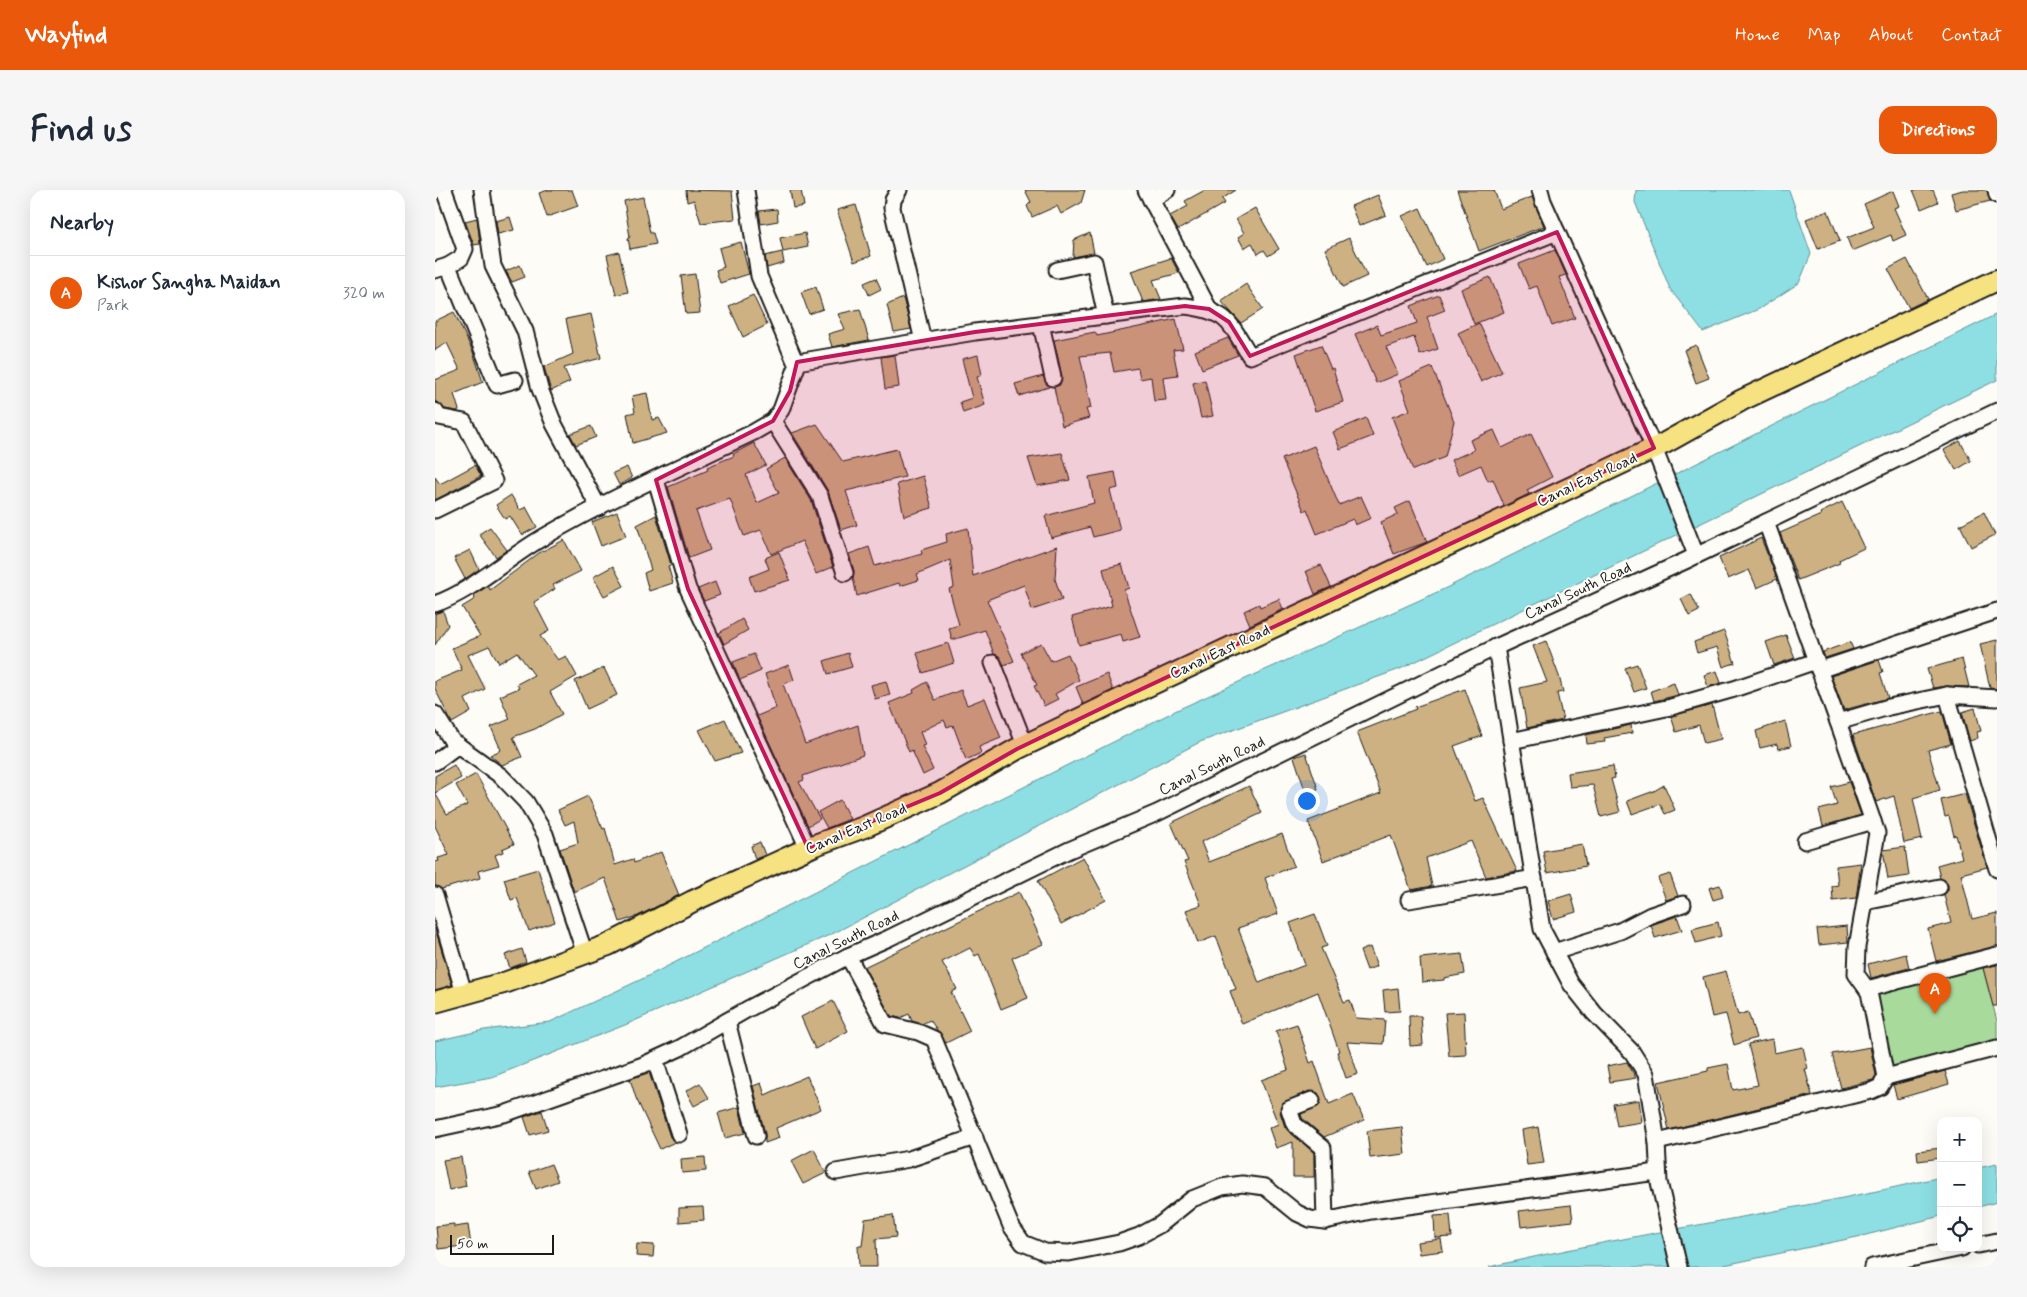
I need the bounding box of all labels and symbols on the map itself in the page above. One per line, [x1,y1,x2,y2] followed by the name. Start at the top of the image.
[1533,448,1641,512] street label: Canal East Road
[1521,557,1635,625] street label: Canal South Road
[1166,620,1274,684] street label: Canal East Road
[1155,731,1269,801] street label: Canal South Road
[1294,788,1320,814] your location
[802,798,910,860] street label: Canal East Road
[789,905,903,975] street label: Canal South Road
[1919,973,1951,1014] pin: A
[450,1232,554,1255] scale bar

